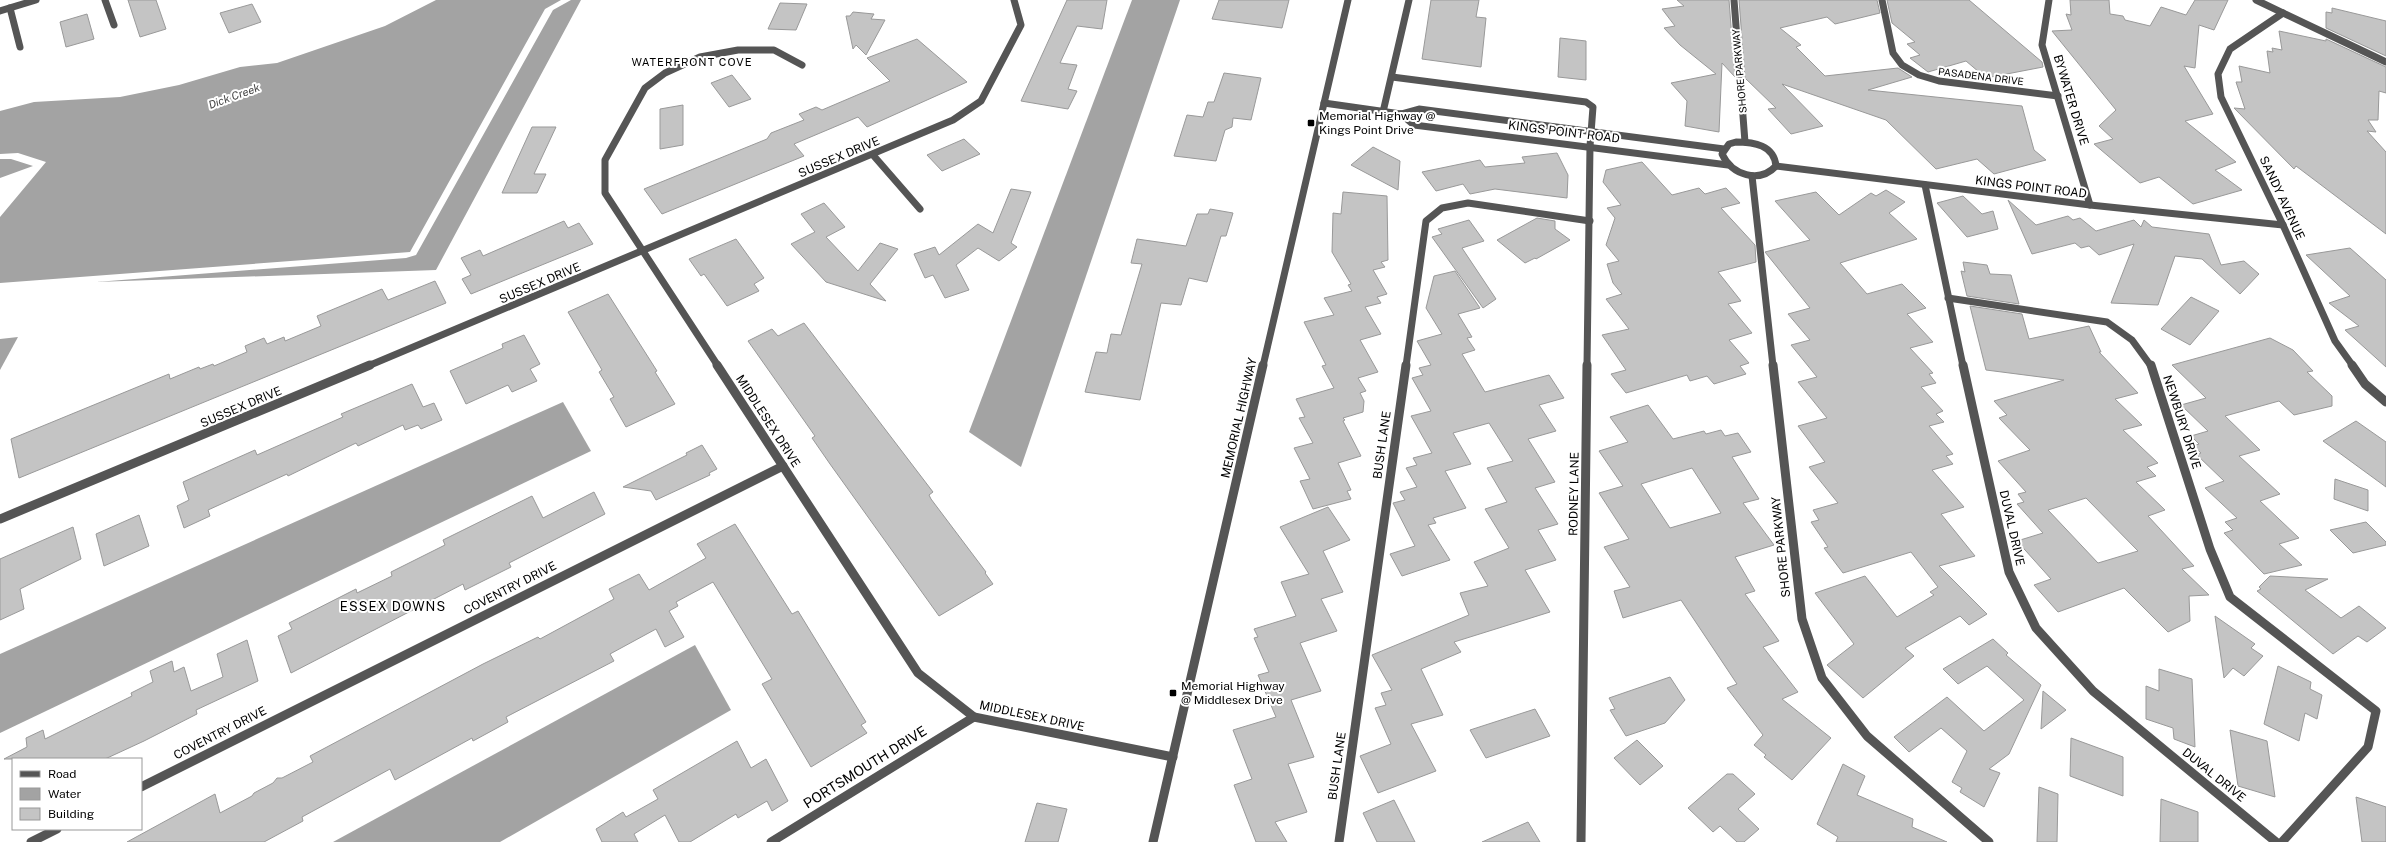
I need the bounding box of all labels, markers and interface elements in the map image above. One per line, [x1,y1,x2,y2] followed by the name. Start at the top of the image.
[1729,28,1749,114] street label: SHORE PARKWAY
[2051,53,2091,147] street label: BYWATER DRIVE
[631,56,753,68] district label: WATERFRONT COVE
[1938,65,2024,87] street label: PASADENA DRIVE
[207,81,261,111] water label: Dick Creek
[1319,109,1435,137] place label: Memorial Highway @ Kings Point Drive
[1306,118,1316,128] marker: Memorial Highway @ Kings Point Drive
[1507,118,1621,146] street label: KINGS POINT ROAD
[796,134,882,180] street label: SUSSEX DRIVE
[2256,154,2308,242] street label: SANDY AVENUE
[1974,173,2088,201] street label: KINGS POINT ROAD
[497,260,583,306] street label: SUSSEX DRIVE
[1218,356,1260,480] street label: MEMORIAL HIGHWAY
[733,372,803,470] street label: MIDDLESEX DRIVE
[2160,373,2204,471] street label: NEWBURY DRIVE
[198,384,284,430] street label: SUSSEX DRIVE
[1370,410,1394,480] street label: BUSH LANE
[1566,452,1582,536] street label: RODNEY LANE
[1997,489,2027,567] street label: DUVAL DRIVE
[1769,495,1793,598] street label: SHORE PARKWAY
[461,559,559,617] street label: COVENTRY DRIVE
[340,599,446,614] district label: ESSEX DOWNS
[1181,679,1285,707] place label: Memorial Highway @ Middlesex Drive
[1168,688,1178,698] marker: Memorial Highway @ Middlesex Drive
[978,698,1086,734] street label: MIDDLESEX DRIVE
[171,704,269,762] street label: COVENTRY DRIVE
[800,723,930,811] street label: PORTSMOUTH DRIVE
[1325,731,1349,801] street label: BUSH LANE
[2180,745,2248,805] street label: DUVAL DRIVE
[12,758,142,830] legend
[48,767,76,781] text: Road
[48,787,82,801] text: Water
[48,807,94,821] text: Building

